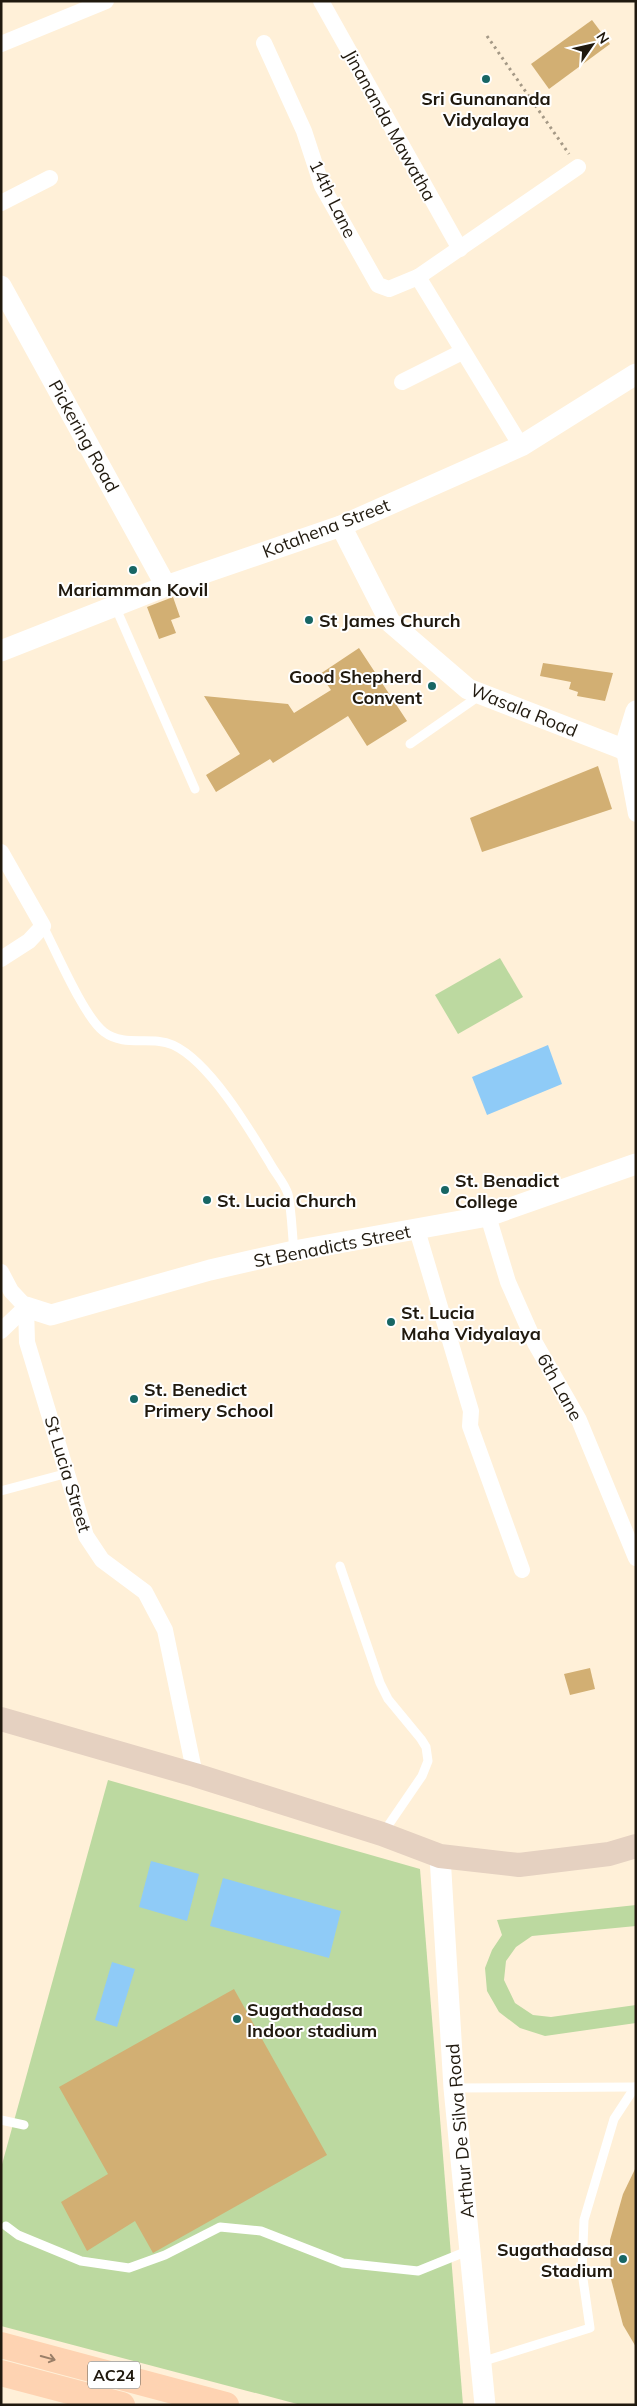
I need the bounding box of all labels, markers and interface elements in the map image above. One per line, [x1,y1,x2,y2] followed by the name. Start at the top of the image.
[567,20,617,70] north arrow
[592,28,613,47] text: N
[339,45,441,205] street label: Jinananda Mawatha
[480,73,492,85] marker: Sri Gunananda Vidyalaya
[421,87,551,131] place label: Sri Gunananda Vidyalaya
[304,156,362,242] street label: 14th Lane
[44,376,124,496] street label: Pickering Road
[259,493,393,563] street label: Kotahena Street
[127,564,139,576] marker: Mariamman Kovil
[58,578,208,601] place label: Mariamman Kovil
[319,609,461,632] place label: St James Church
[303,614,315,626] marker: St James Church
[289,665,422,709] place label: Good Shepherd Convent
[467,678,581,742] street label: Wasala Road
[426,680,438,692] marker: Good Shepherd Convent
[455,1169,559,1213] place label: St. Benadict College
[439,1184,451,1196] marker: St. Benadict College
[217,1189,356,1212] place label: St. Lucia Church
[201,1194,213,1206] marker: St. Lucia Church
[252,1220,412,1272] street label: St Benadicts Street
[401,1301,541,1345] place label: St. Lucia Maha Vidyalaya
[385,1316,397,1328] marker: St. Lucia Maha Vidyalaya
[532,1349,588,1425] street label: 6th Lane
[144,1378,274,1422] place label: St. Benedict Primery School
[128,1393,140,1405] marker: St. Benedict Primery School
[39,1413,97,1535] street label: St Lucia Street
[247,1998,377,2042] place label: Sugathadasa Indoor stadium
[231,2013,243,2025] marker: Sugathadasa Indoor stadium
[441,2043,479,2219] street label: Arthur De Silva Road
[497,2238,613,2282] place label: Sugathadasa Stadium
[617,2253,629,2265] marker: Sugathadasa Stadium
[40,2353,56,2363] one-way arrow
[88,2362,140,2388] road number: AC24

